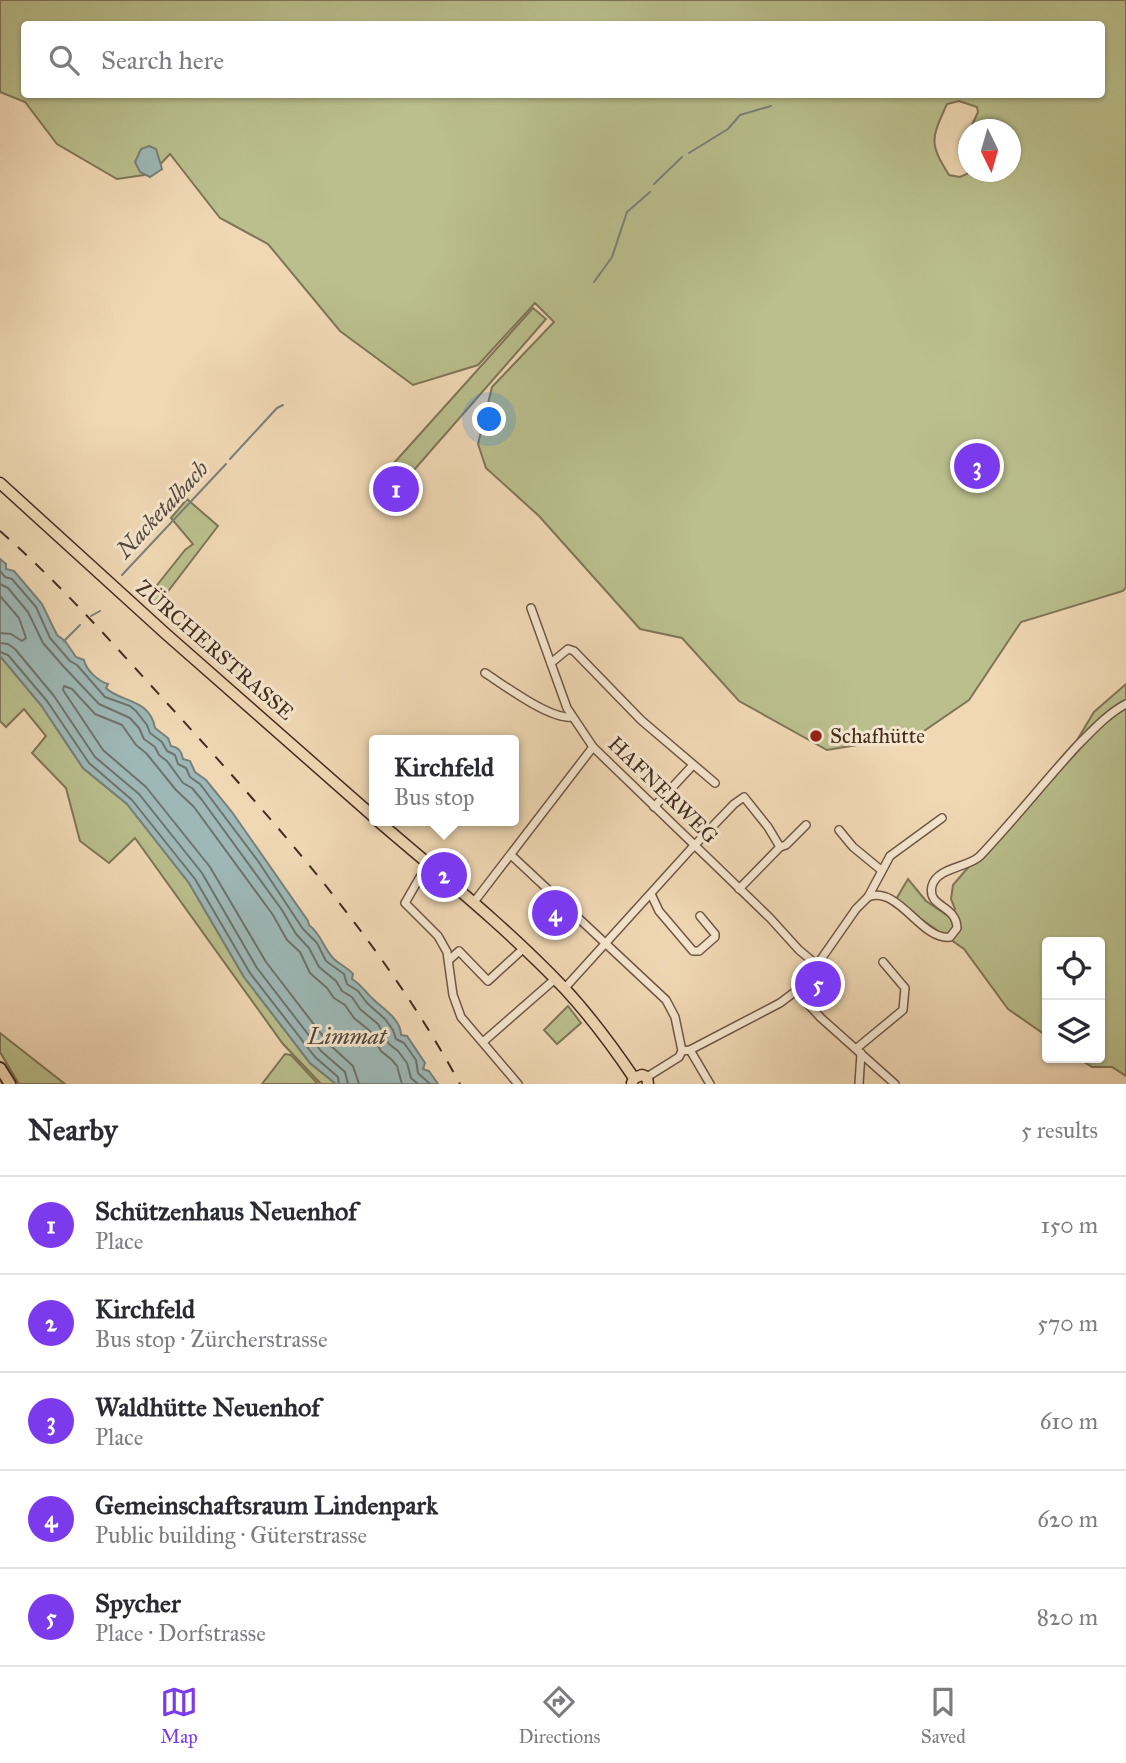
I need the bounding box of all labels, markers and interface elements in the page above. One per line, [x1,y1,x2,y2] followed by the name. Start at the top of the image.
[21,21,1105,98] search box
[45,41,83,79] icon: search
[101,44,224,76] text: Search here
[958,119,1021,182] north arrow
[472,402,506,436] your location
[954,440,1000,492] pin: 3
[108,455,214,565] water label: Nacketalbach
[373,463,419,515] pin: 1
[131,574,299,726] street label: ZÜRCHERSTRASSE
[830,723,925,749] place label: Schafhütte
[808,728,824,744] marker: Schafhütte
[602,731,724,849] street label: HAFNERWEG
[369,735,519,826] popup
[394,751,494,783] text: Kirchfeld
[394,783,475,811] text: Bus stop
[421,849,467,901] pin: 2
[532,887,578,939] pin: 4
[1042,937,1105,1063] map controls
[1042,937,1105,1000] button: locate
[795,958,841,1010] pin: 5
[1042,1000,1105,1063] button: layers
[307,1022,388,1050] water label: Limmat
[28,1112,118,1148] text: Nearby
[1021,1116,1098,1144] text: 5 results
[95,1195,357,1227] text: Schützenhaus Neuenhof
[46,1211,56,1239] text: 1
[1041,1211,1098,1239] text: 150 m
[95,1227,143,1255] text: Place
[95,1293,195,1325] text: Kirchfeld
[45,1309,57,1337] text: 2
[1037,1309,1098,1337] text: 570 m
[95,1325,328,1353] text: Bus stop · Zürcherstrasse
[95,1391,320,1423] text: Waldhütte Neuenhof
[46,1407,56,1435] text: 3
[1040,1407,1098,1435] text: 610 m
[95,1423,143,1451] text: Place
[95,1489,438,1521] text: Gemeinschaftsraum Lindenpark
[45,1505,57,1533] text: 4
[1037,1505,1098,1533] text: 620 m
[95,1521,367,1549] text: Public building · Güterstrasse
[95,1587,181,1619] text: Spycher
[46,1603,56,1631] text: 5
[1037,1603,1098,1631] text: 820 m
[95,1619,266,1647] text: Place · Dorfstrasse
[160,1683,198,1748] tab: Map
[518,1683,600,1748] tab: Directions
[921,1683,966,1748] tab: Saved

